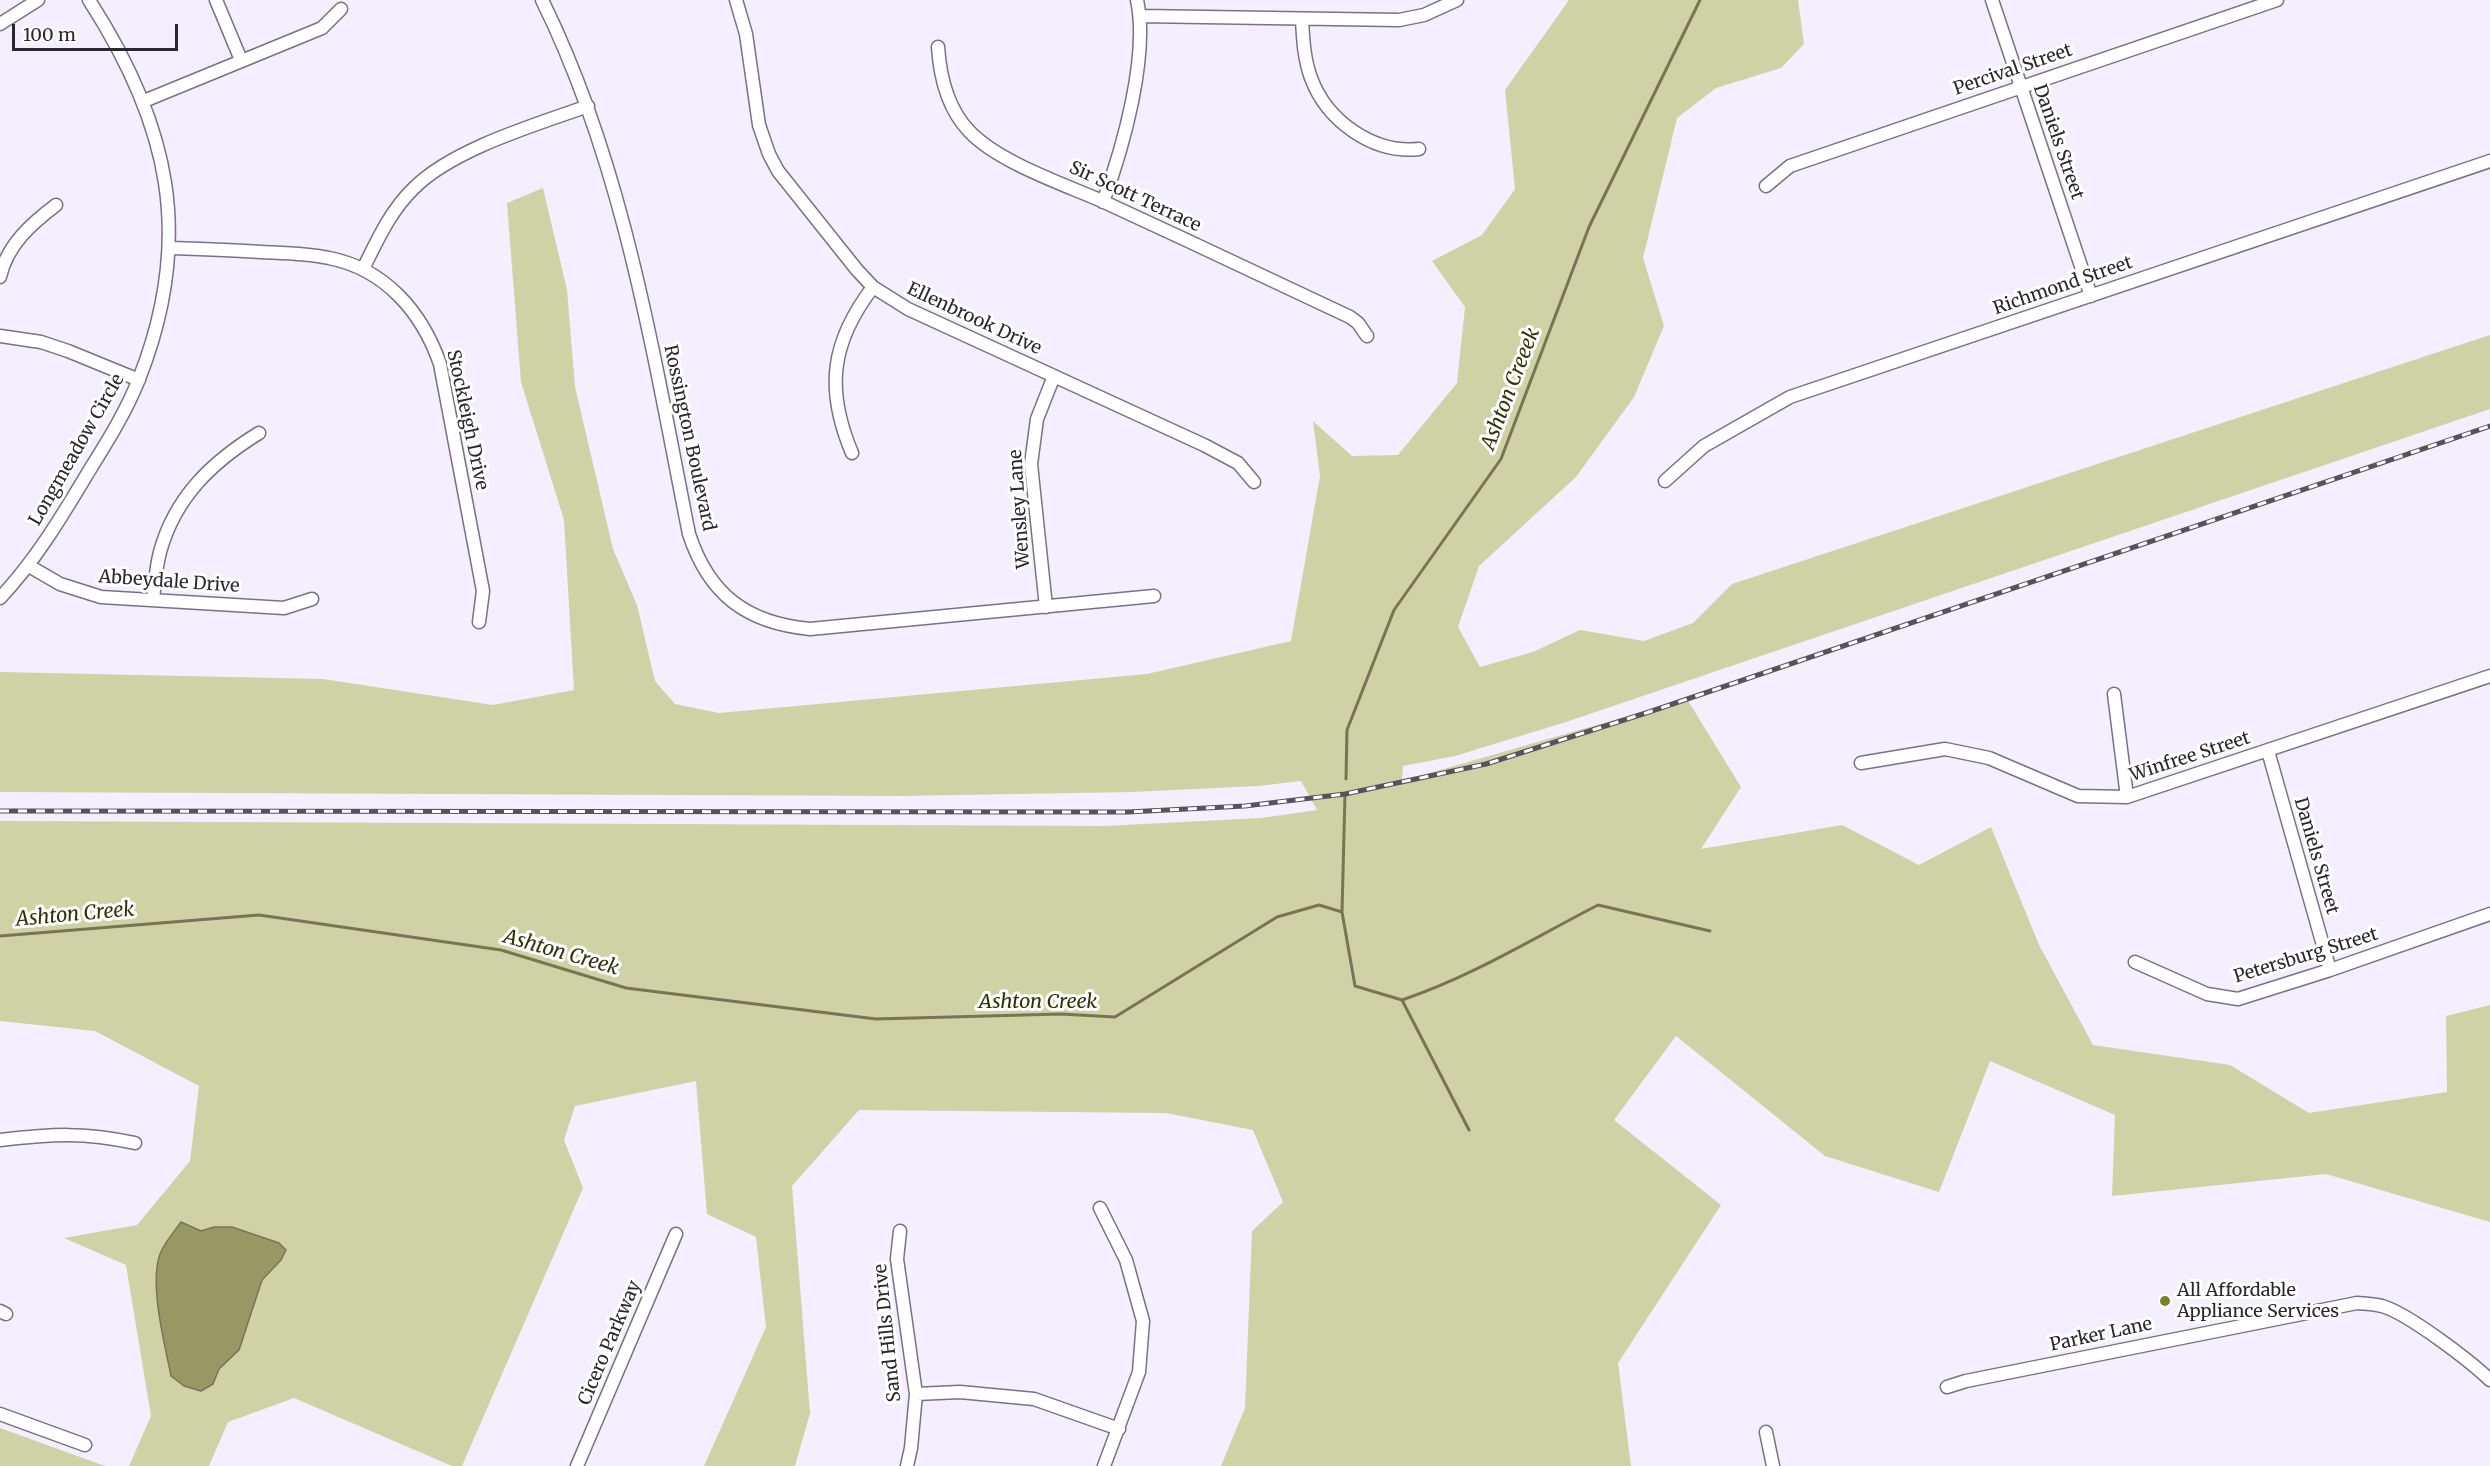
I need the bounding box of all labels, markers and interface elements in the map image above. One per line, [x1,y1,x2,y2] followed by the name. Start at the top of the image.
[15,12,182,50] scale bar
[23,23,76,46] text: 100 m
[1951,40,2075,100] street label: Percival Street
[2028,82,2088,202] street label: Daniels Street
[1066,157,1204,237] street label: Sir Scott Terrace
[1991,252,2135,320] street label: Richmond Street
[903,278,1045,360] street label: Ellenbrook Drive
[1477,325,1545,453] water label: Ashton Creeek
[659,343,719,533] street label: Rossington Boulevard
[442,348,492,492] street label: Stockleigh Drive
[25,370,129,530] street label: Longmeadow Circle
[1005,449,1035,569] street label: Wensley Lane
[98,566,240,598] street label: Abbeydale Drive
[2127,727,2253,787] street label: Winfree Street
[2289,795,2343,917] street label: Daniels Street
[15,898,135,932] water label: Ashton Creek
[2231,924,2381,988] street label: Petersburg Street
[501,925,621,981] water label: Ashton Creek
[979,990,1097,1014] water label: Ashton Creek
[870,1263,906,1403] street label: Sand Hills Drive
[574,1278,646,1408] street label: Cicero Parkway
[2177,1280,2339,1322] place label: All Affordable Appliance Services
[2158,1294,2172,1308] marker: All Affordable Appliance Services
[2048,1314,2154,1356] street label: Parker Lane

